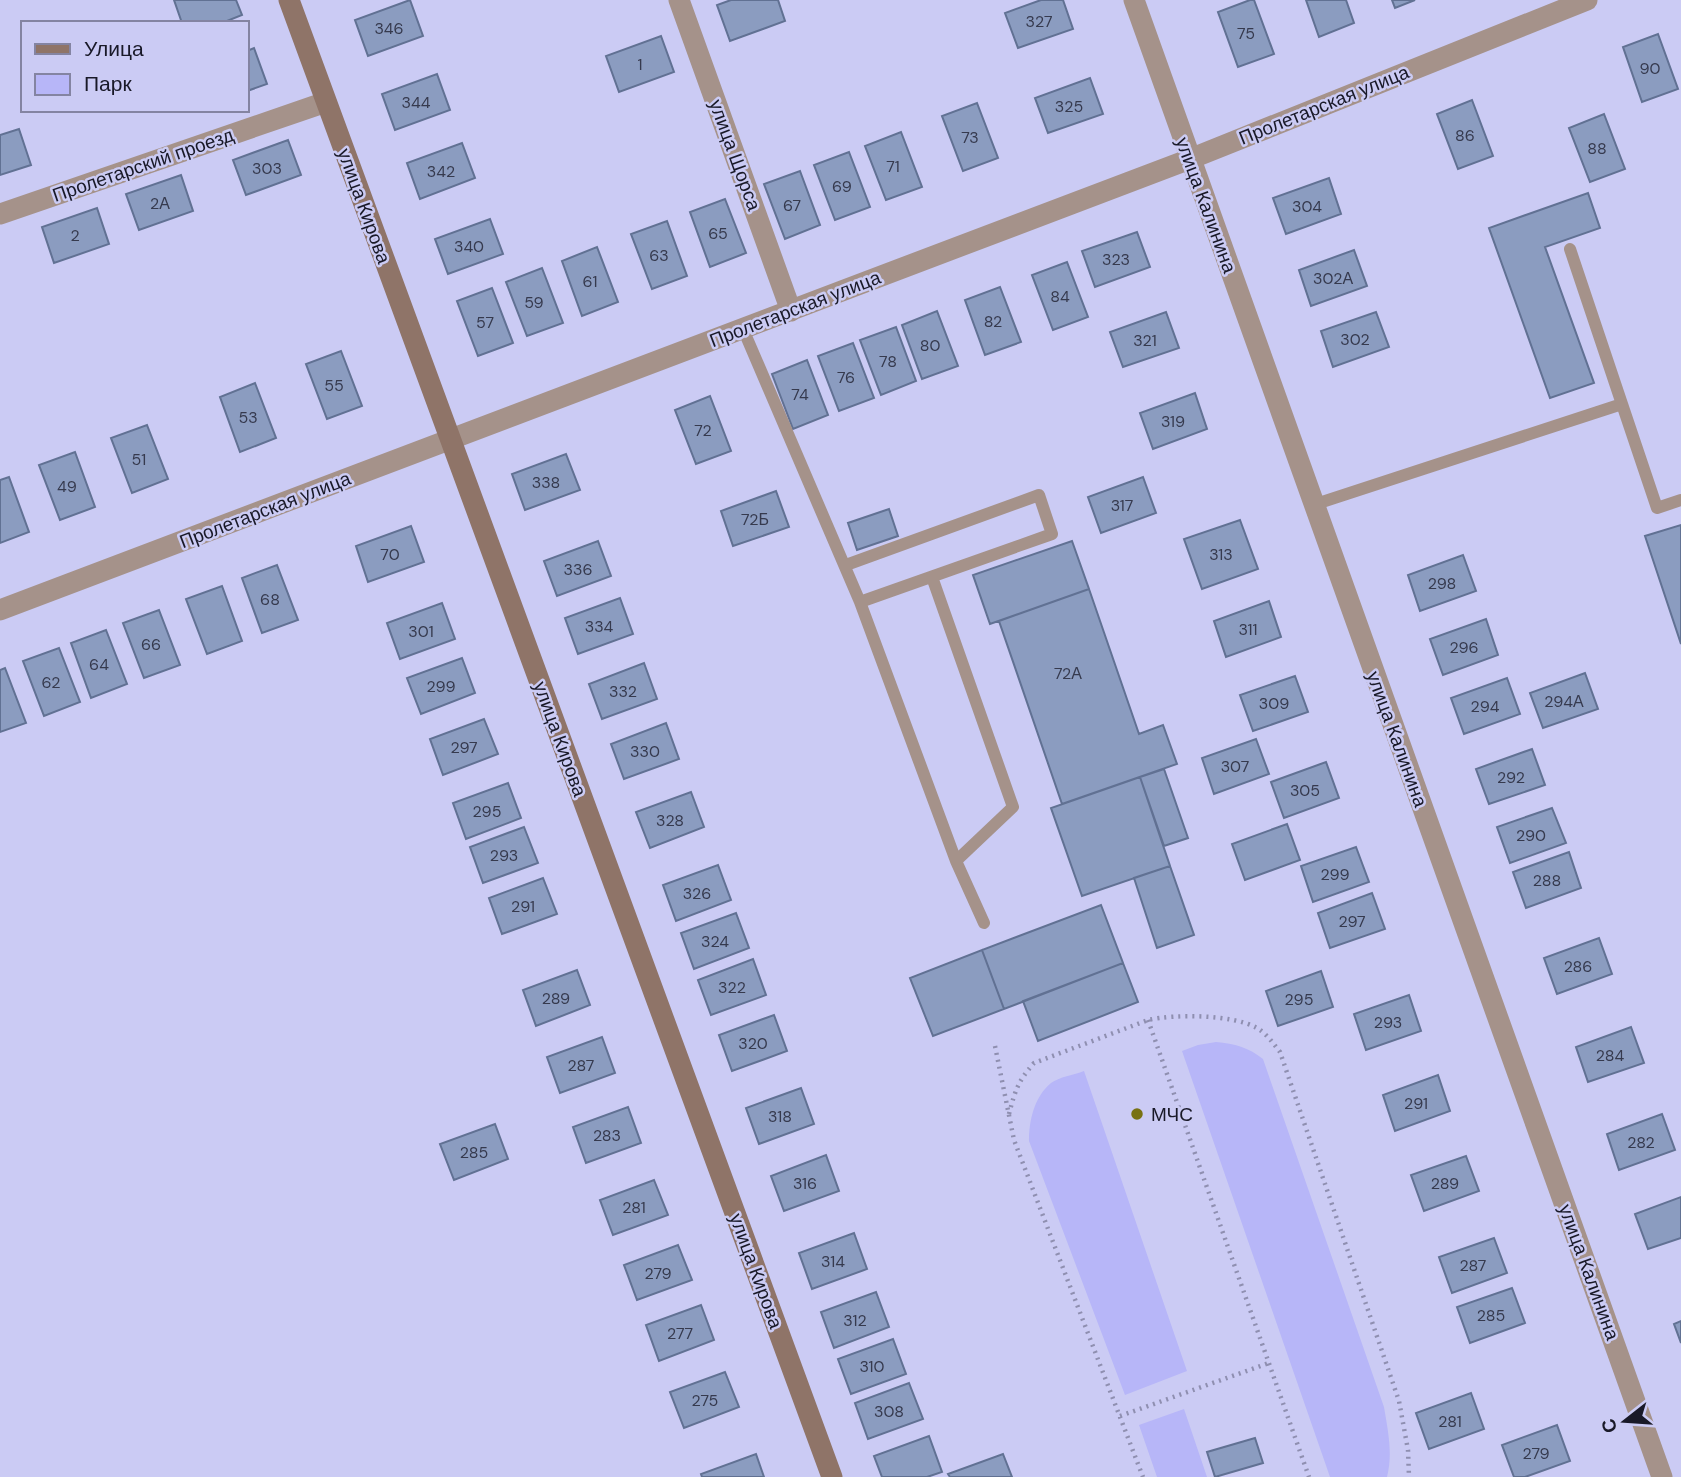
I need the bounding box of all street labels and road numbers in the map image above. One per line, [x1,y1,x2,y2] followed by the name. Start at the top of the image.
[1235,59,1413,151] street label: Пролетарская улица
[703,96,767,214] street label: улица Щорса
[49,122,237,208] street label: Пролетарский проезд
[1170,134,1242,277] street label: улица Калинина
[332,145,397,267] street label: улица Кирова
[706,265,885,353] street label: Пролетарская улица
[176,466,355,554] street label: Пролетарская улица
[1361,668,1433,811] street label: улица Калинина
[528,678,593,800] street label: улица Кирова
[1553,1201,1625,1344] street label: улица Калинина
[724,1210,789,1332] street label: улица Кирова

